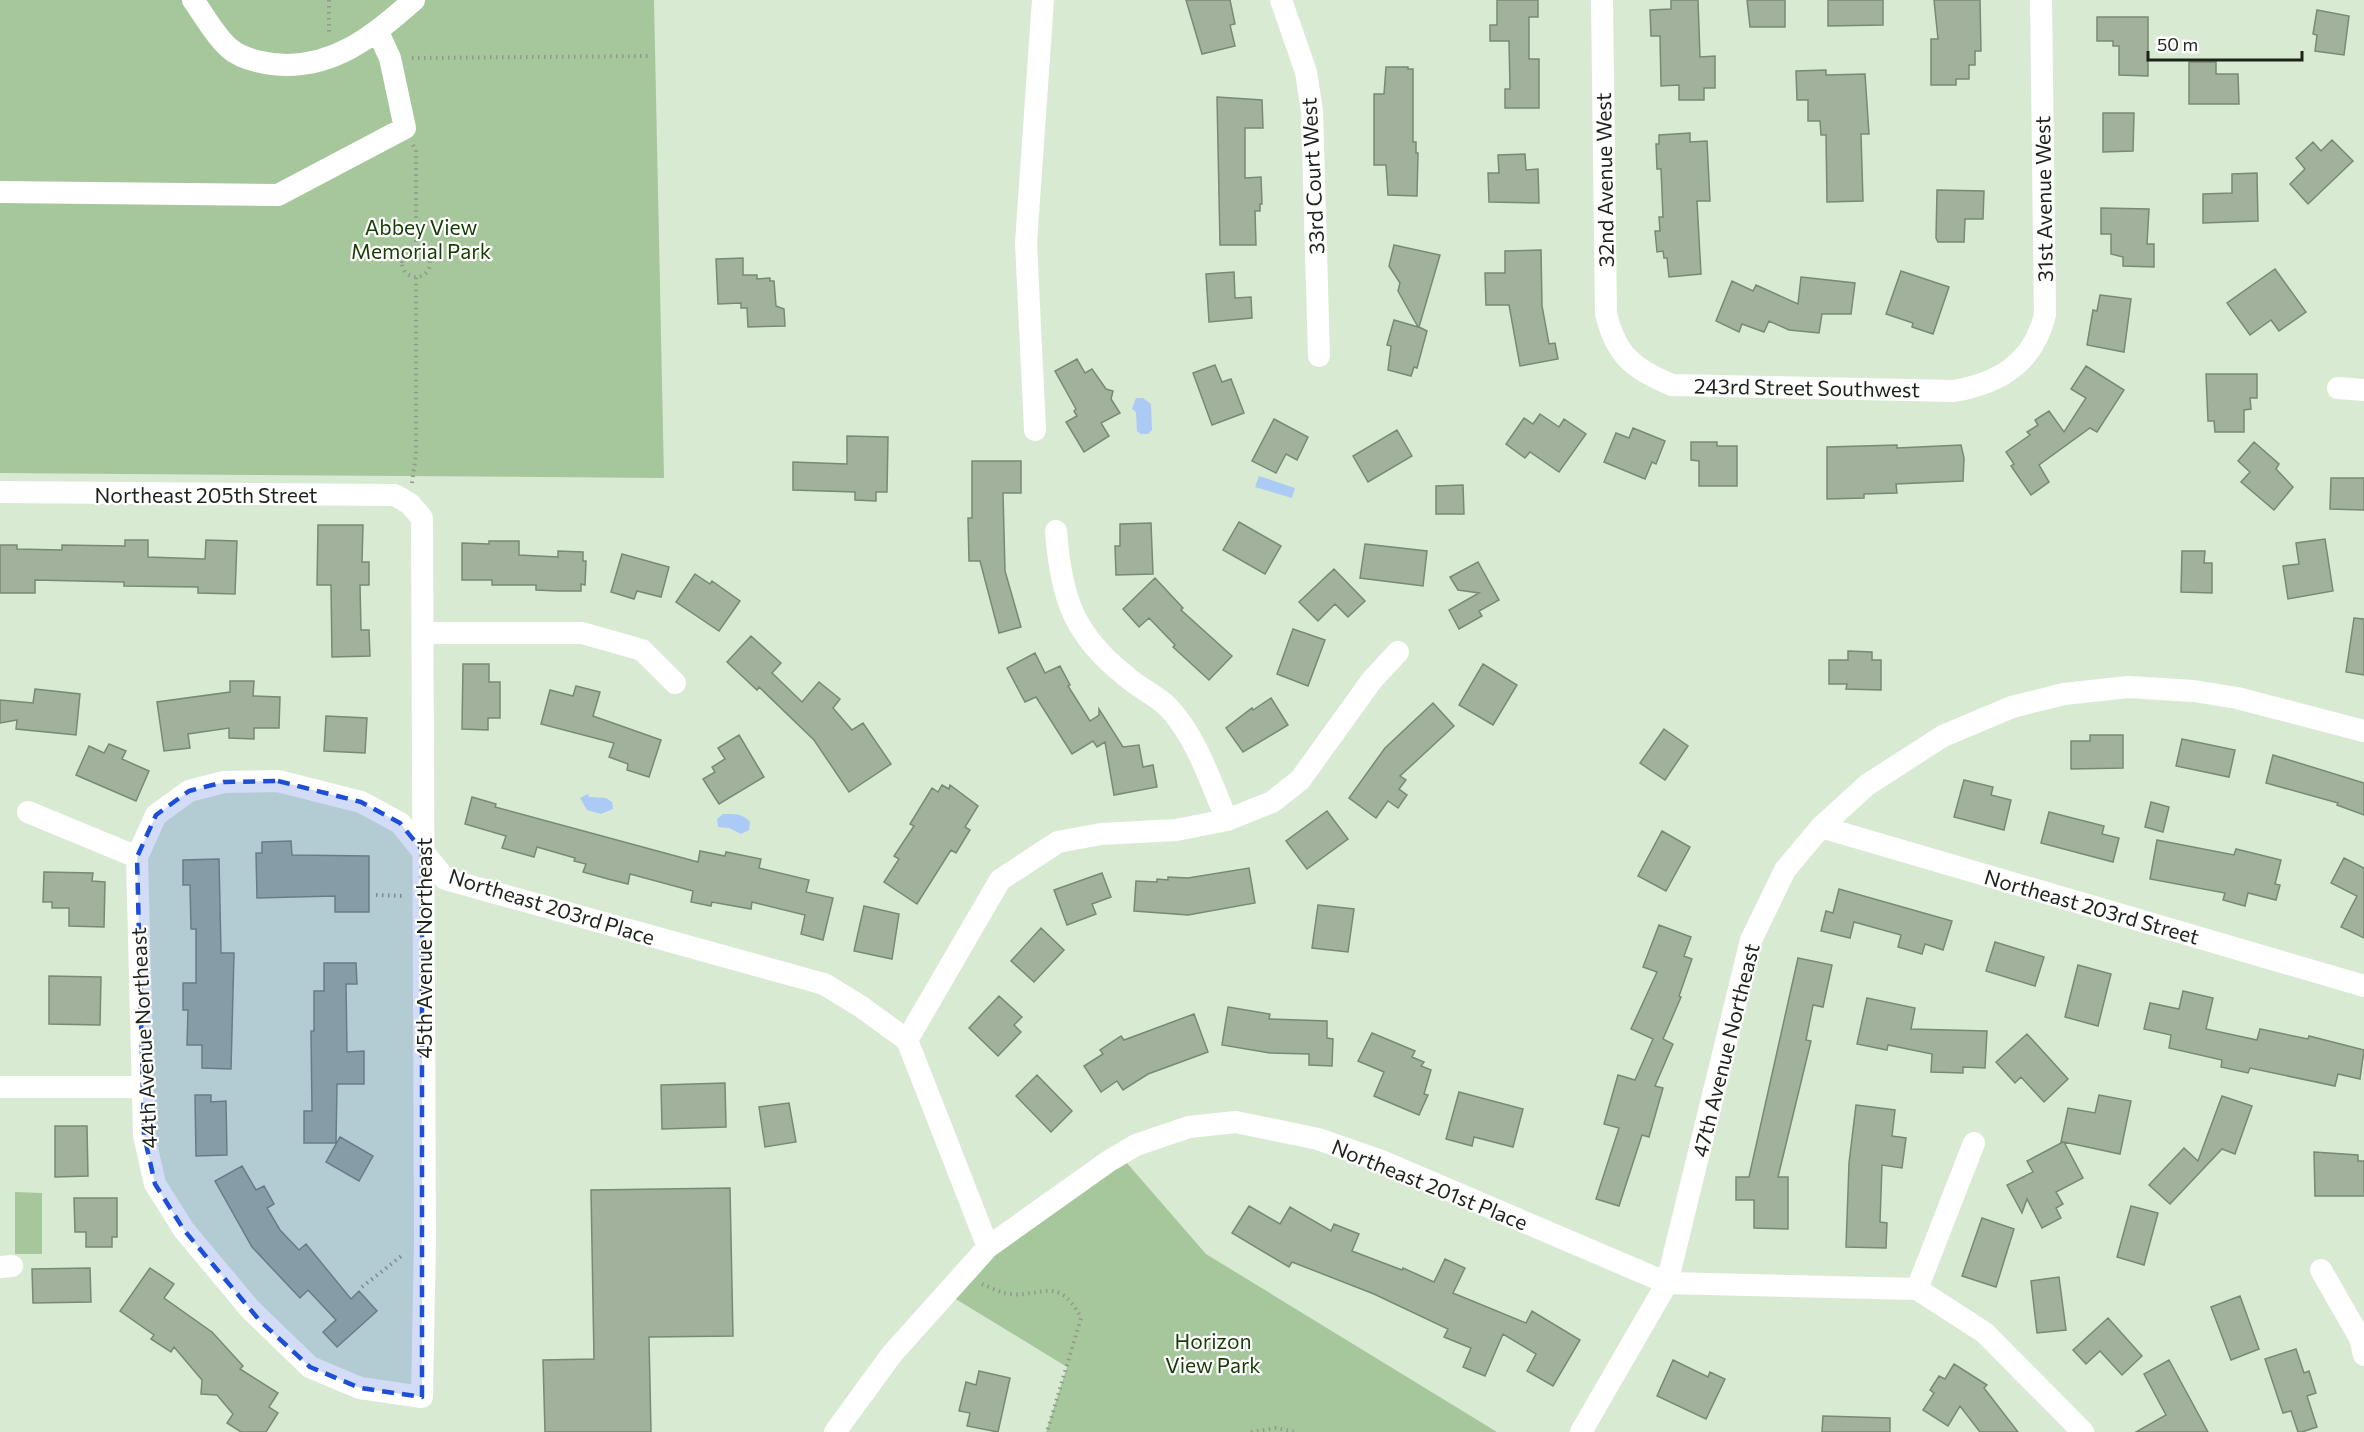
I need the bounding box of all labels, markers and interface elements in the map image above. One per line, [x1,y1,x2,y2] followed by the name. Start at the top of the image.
[2148,24,2302,62] scale bar
[2157,33,2198,55] text: 50 m
[1590,92,1618,268] street label: 32nd Avenue West
[1295,97,1329,255] street label: 33rd Court West
[2029,116,2057,282] street label: 31st Avenue West
[351,214,491,263] park label: Abbey View Memorial Park
[1694,373,1920,401] street label: 243rd Street Southwest
[95,482,317,507] street label: Northeast 205th Street
[411,838,436,1058] street label: 45th Avenue Northeast
[446,863,658,949] street label: Northeast 203rd Place
[1982,863,2202,949] street label: Northeast 203rd Street
[125,927,161,1149] street label: 44th Avenue Northeast
[1686,940,1764,1160] street label: 47th Avenue Northeast
[1328,1133,1532,1235] street label: Northeast 201st Place
[1165,1328,1261,1377] park label: Horizon View Park

